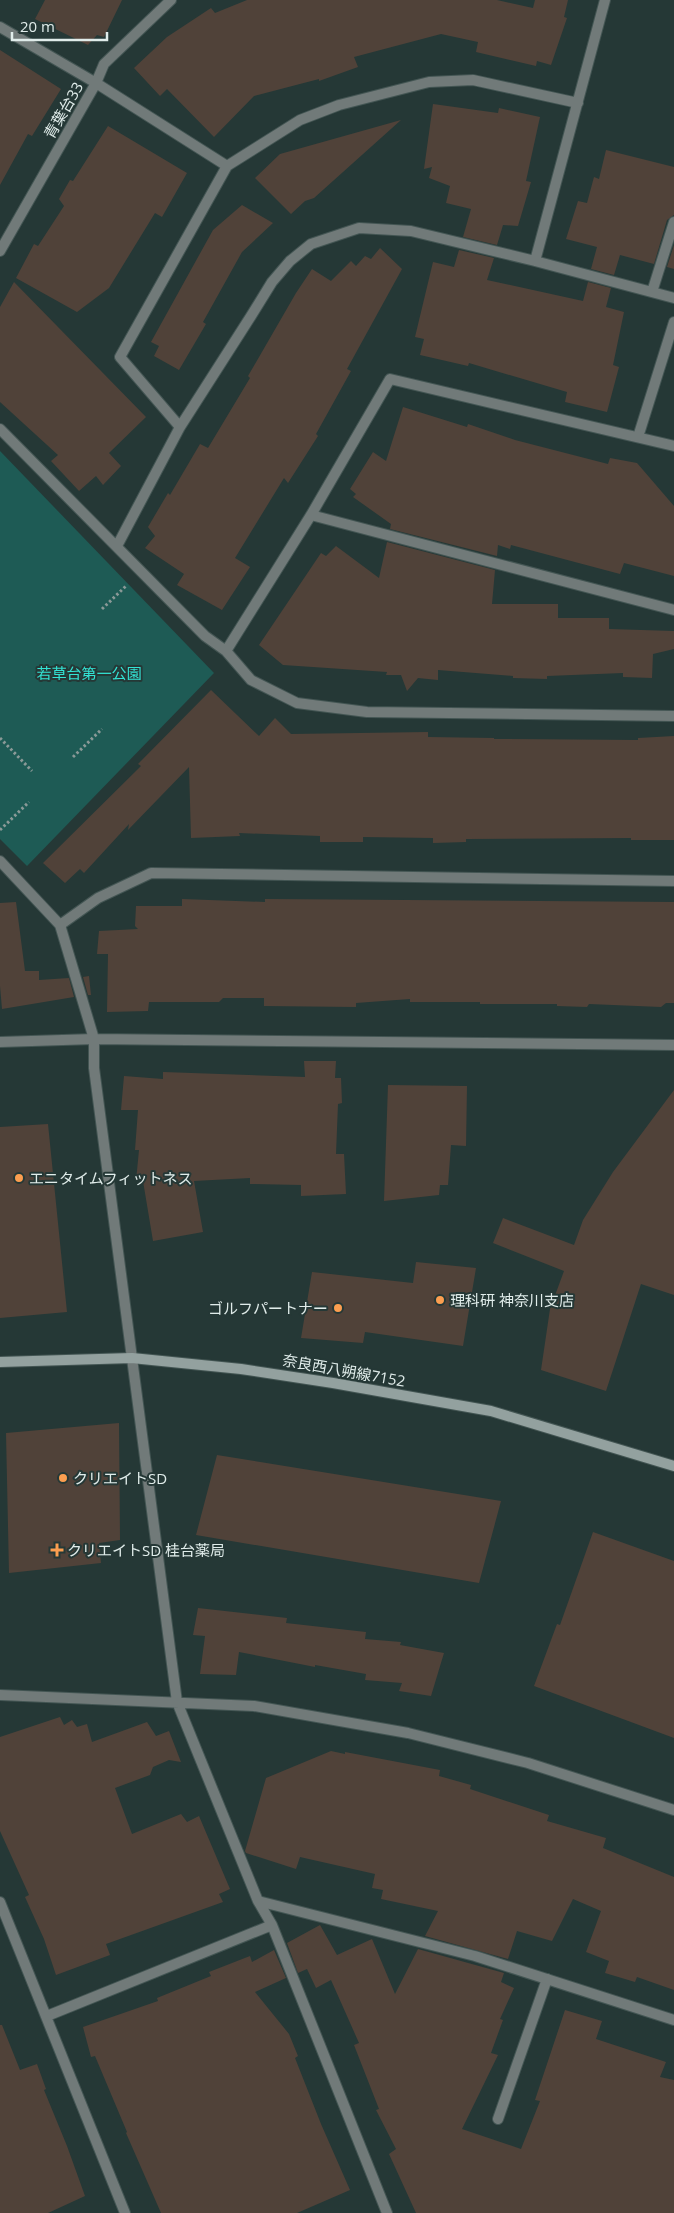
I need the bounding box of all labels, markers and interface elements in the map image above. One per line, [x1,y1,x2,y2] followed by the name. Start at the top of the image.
[12,10,108,42] scale bar
[20,16,55,36] text: 20 m
[39,78,87,142] street label: 青葉台33
[36,663,142,683] park label: 若草台第一公園
[29,1168,193,1188] place label: エニタイムフィットネス
[13,1172,25,1184] marker: エニタイムフィットネス
[450,1290,574,1310] place label: 理科研 神奈川支店
[434,1294,446,1306] marker: 理科研 神奈川支店
[208,1298,328,1318] place label: ゴルフパートナー
[332,1302,344,1314] marker: ゴルフパートナー
[281,1349,407,1391] street label: 奈良西八朔線7152
[73,1468,167,1488] place label: クリエイトSD
[57,1472,69,1484] marker: クリエイトSD
[67,1540,225,1560] place label: クリエイトSD 桂台薬局
[51,1544,63,1556] marker: クリエイトSD 桂台薬局

